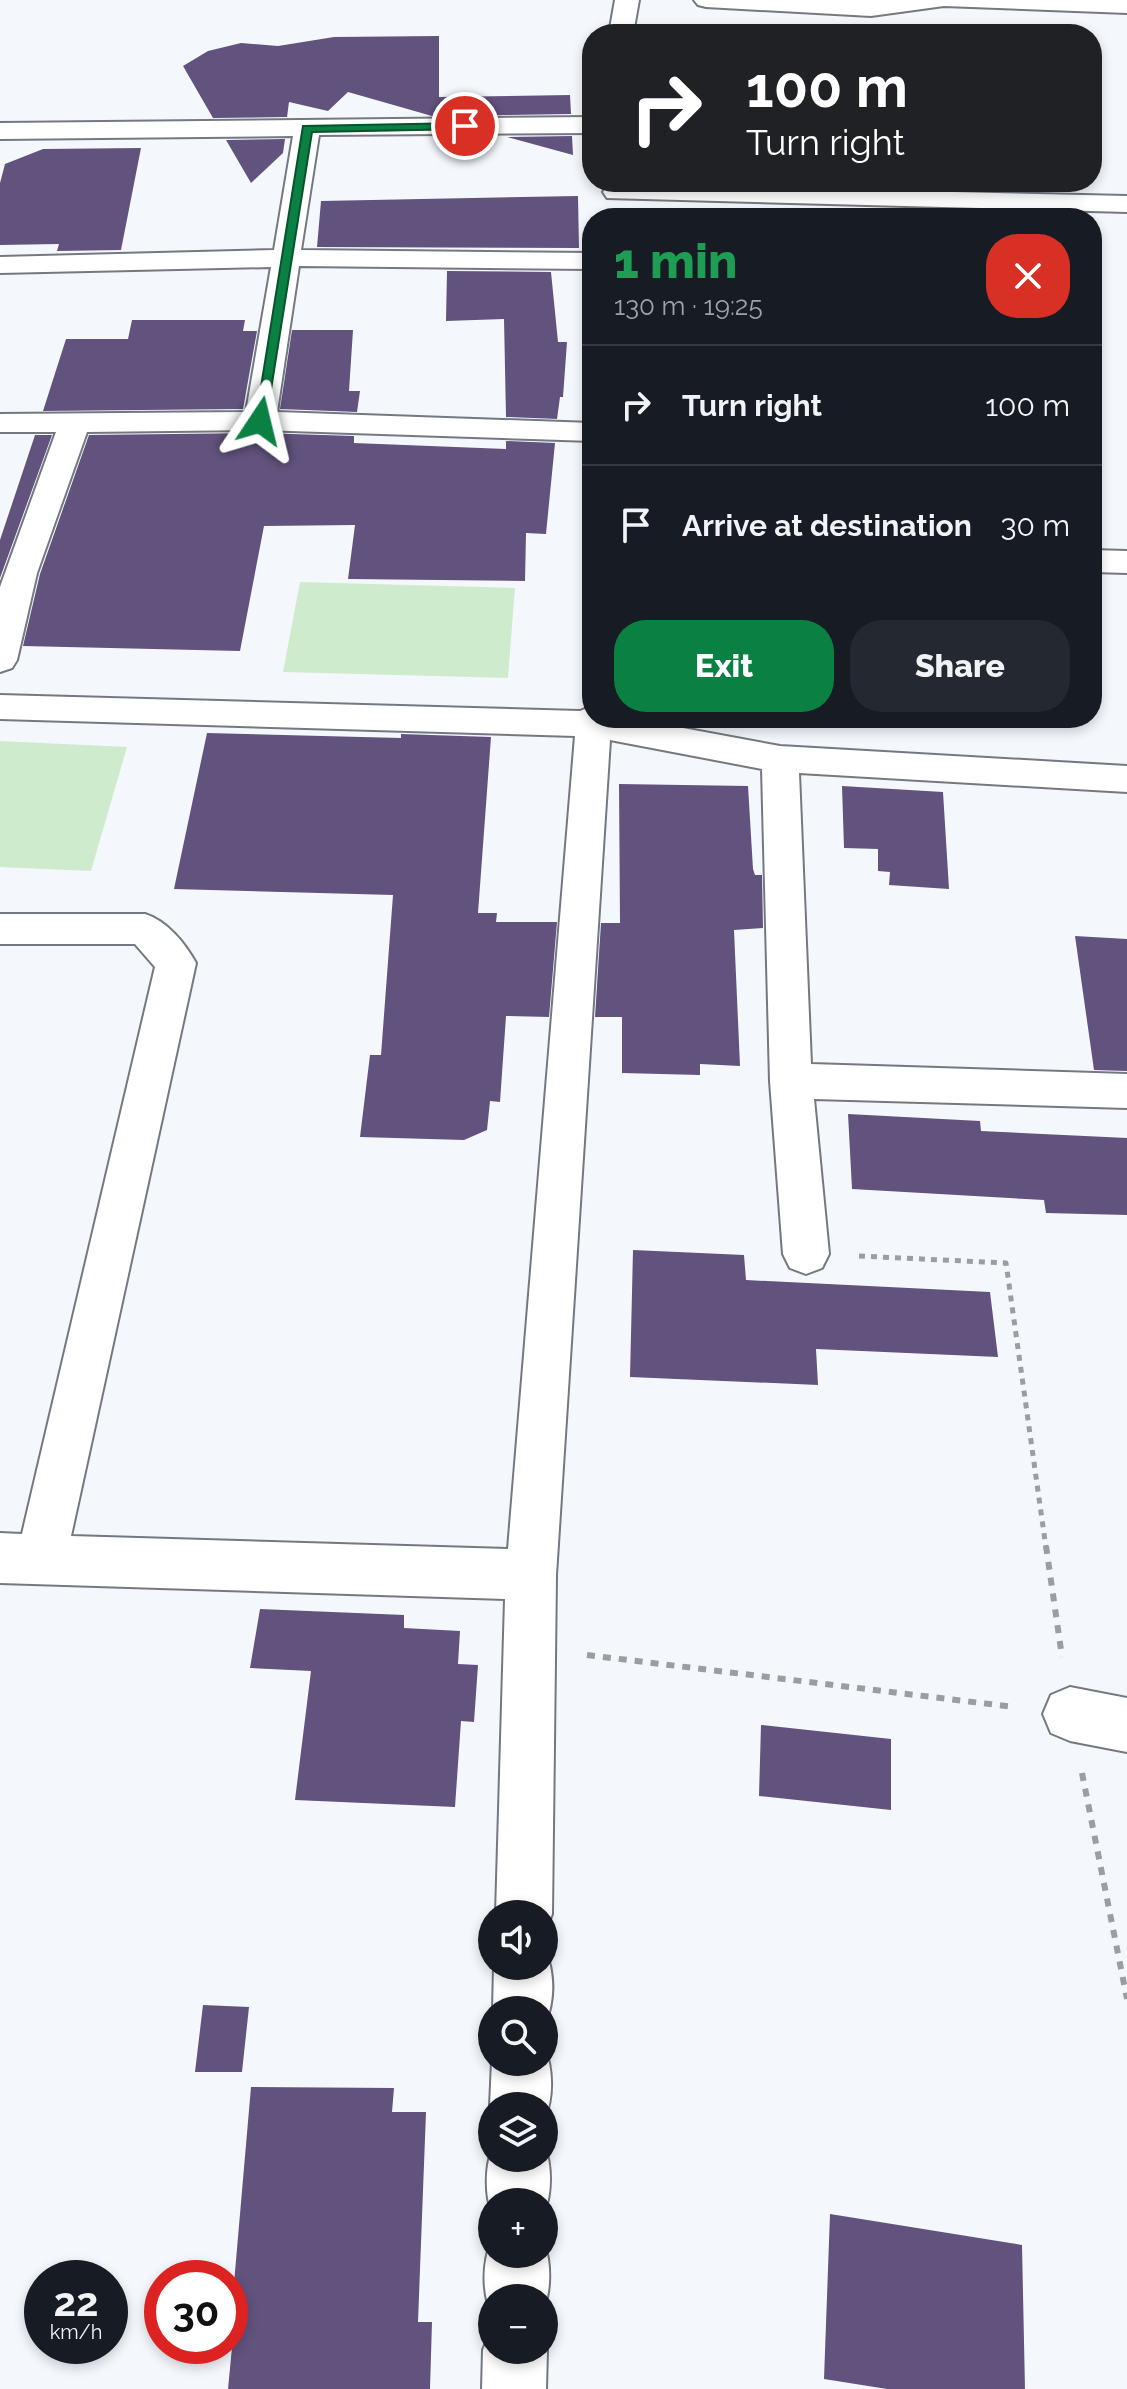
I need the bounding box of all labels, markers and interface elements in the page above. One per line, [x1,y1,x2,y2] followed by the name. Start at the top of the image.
[746,54,908,120] text: 100 m
[614,56,718,160] icon: right
[431,92,499,160] pin
[443,104,487,148] icon: arrive
[746,121,905,163] text: Turn right
[614,233,737,289] text: 1 min
[986,234,1070,318] button: close
[614,291,763,321] text: 130 m · 19:25
[218,379,302,463] position arrow
[614,383,658,427] icon: right
[682,388,822,423] text: Turn right
[985,388,1070,423] text: 100 m
[614,503,658,547] icon: arrive
[682,508,972,543] text: Arrive at destination
[1000,508,1070,543] text: 30 m
[614,620,834,712] button: Exit
[850,620,1070,712] button: Share
[478,1900,558,2364] map controls
[478,1900,558,1980] button: sound
[478,1996,558,2076] button: search
[478,2092,558,2172] button: layers
[478,2188,558,2268] button: +
[144,2260,248,2364] speed limit sign: 30
[53,2278,99,2325] text: 22
[478,2284,558,2364] button: −
[50,2320,102,2344] text: km/h

